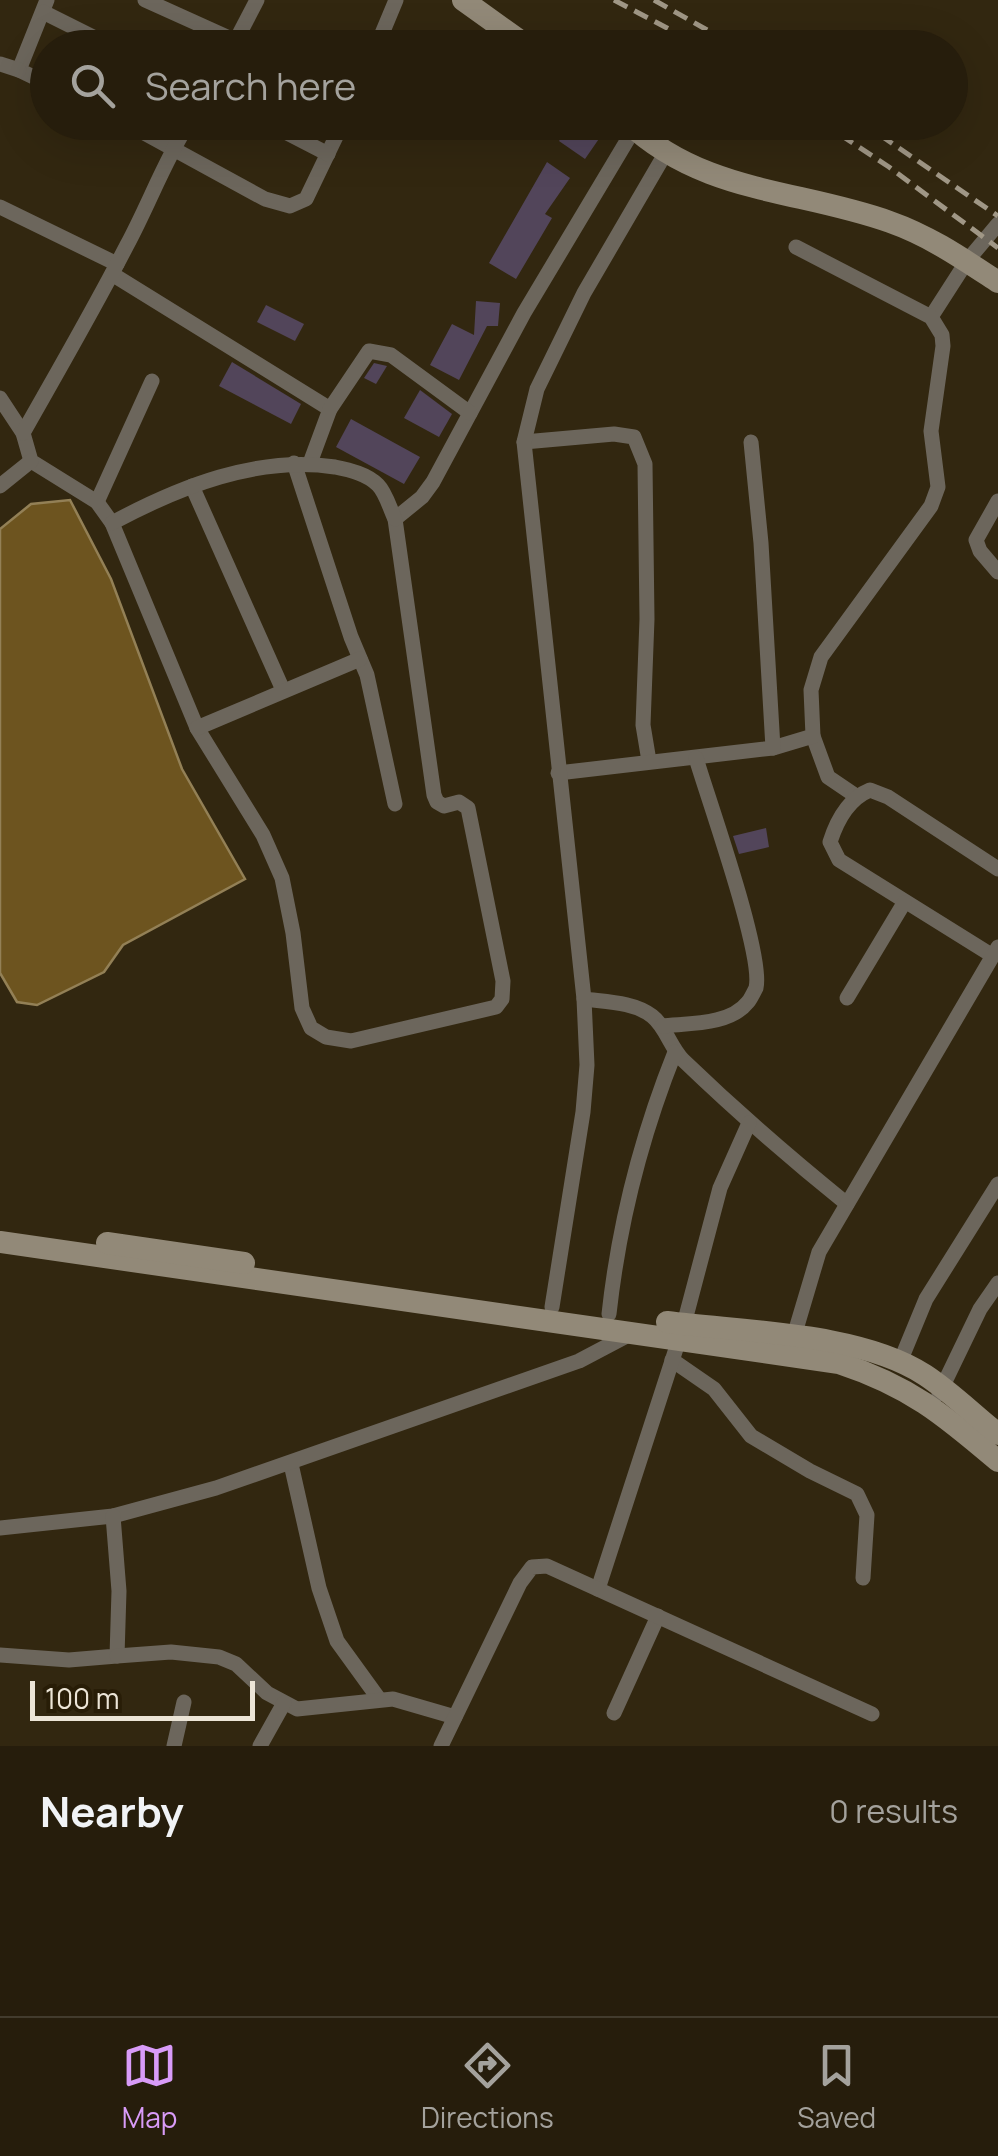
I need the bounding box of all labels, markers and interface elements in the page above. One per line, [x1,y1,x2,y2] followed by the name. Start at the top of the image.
[30,30,968,140] search box
[65,58,120,113] icon: search
[145,59,356,111] text: Search here
[30,1676,255,1720] scale bar
[45,1679,119,1717] text: 100 m
[40,1782,184,1840] text: Nearby
[829,1789,958,1833] text: 0 results
[122,2038,177,2136] tab: Map
[421,2038,554,2136] tab: Directions
[797,2038,876,2136] tab: Saved

